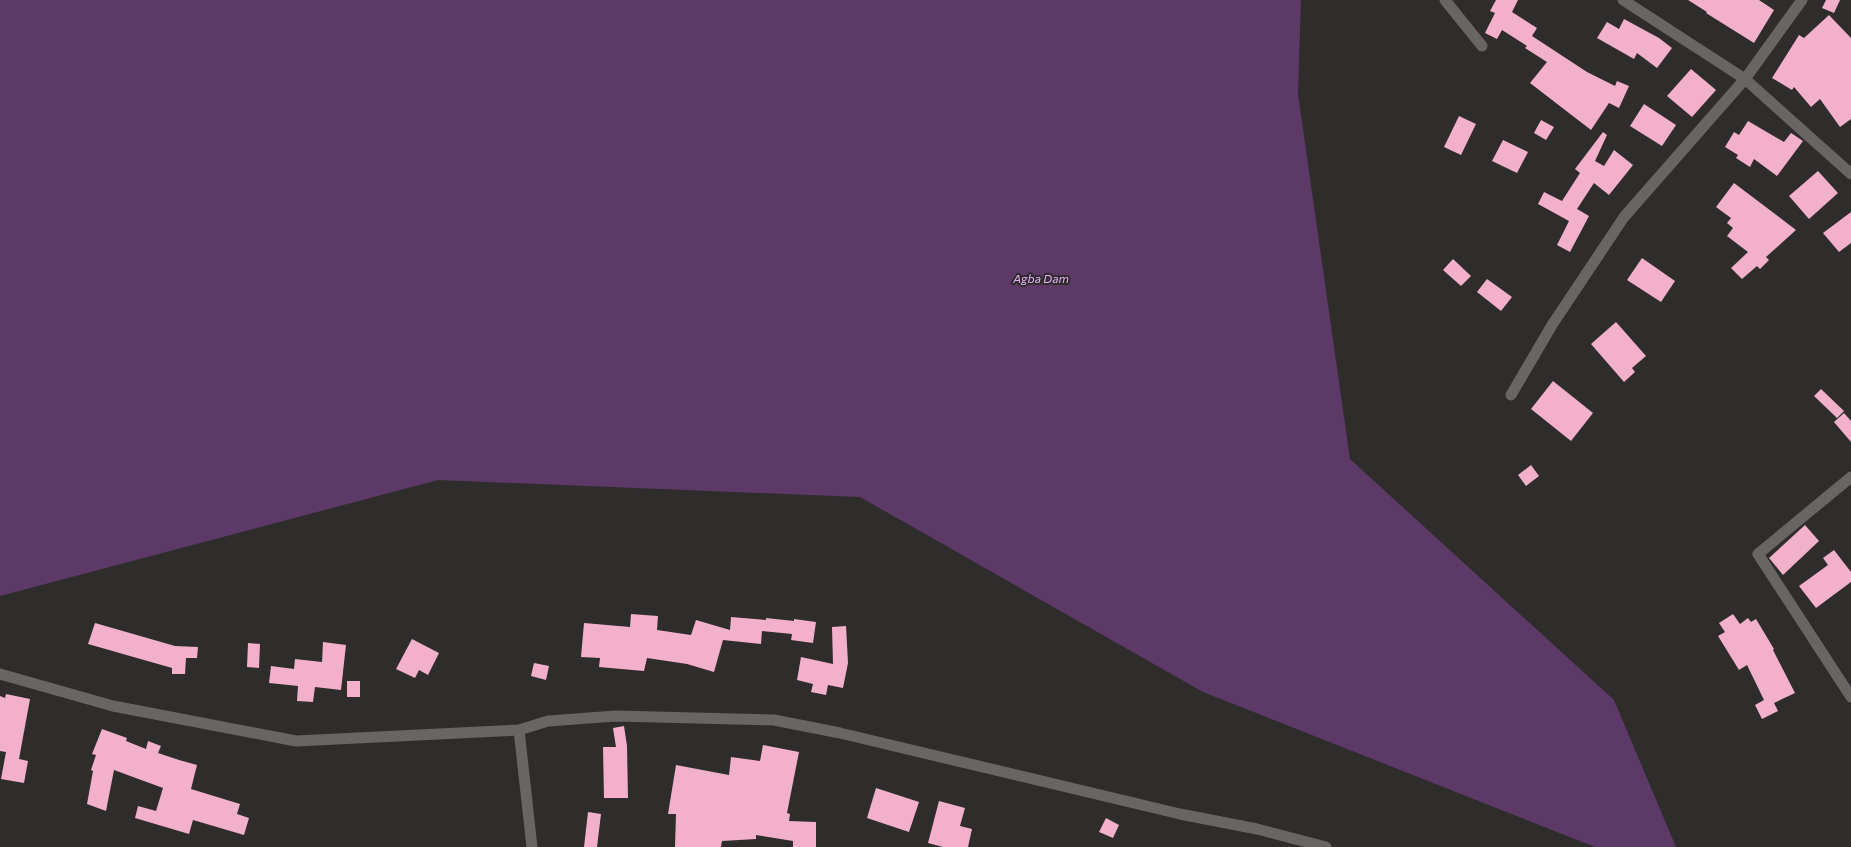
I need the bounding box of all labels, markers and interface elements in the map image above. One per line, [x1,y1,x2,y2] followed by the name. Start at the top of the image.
[1012,271,1069,285] water label: Agba Dam

